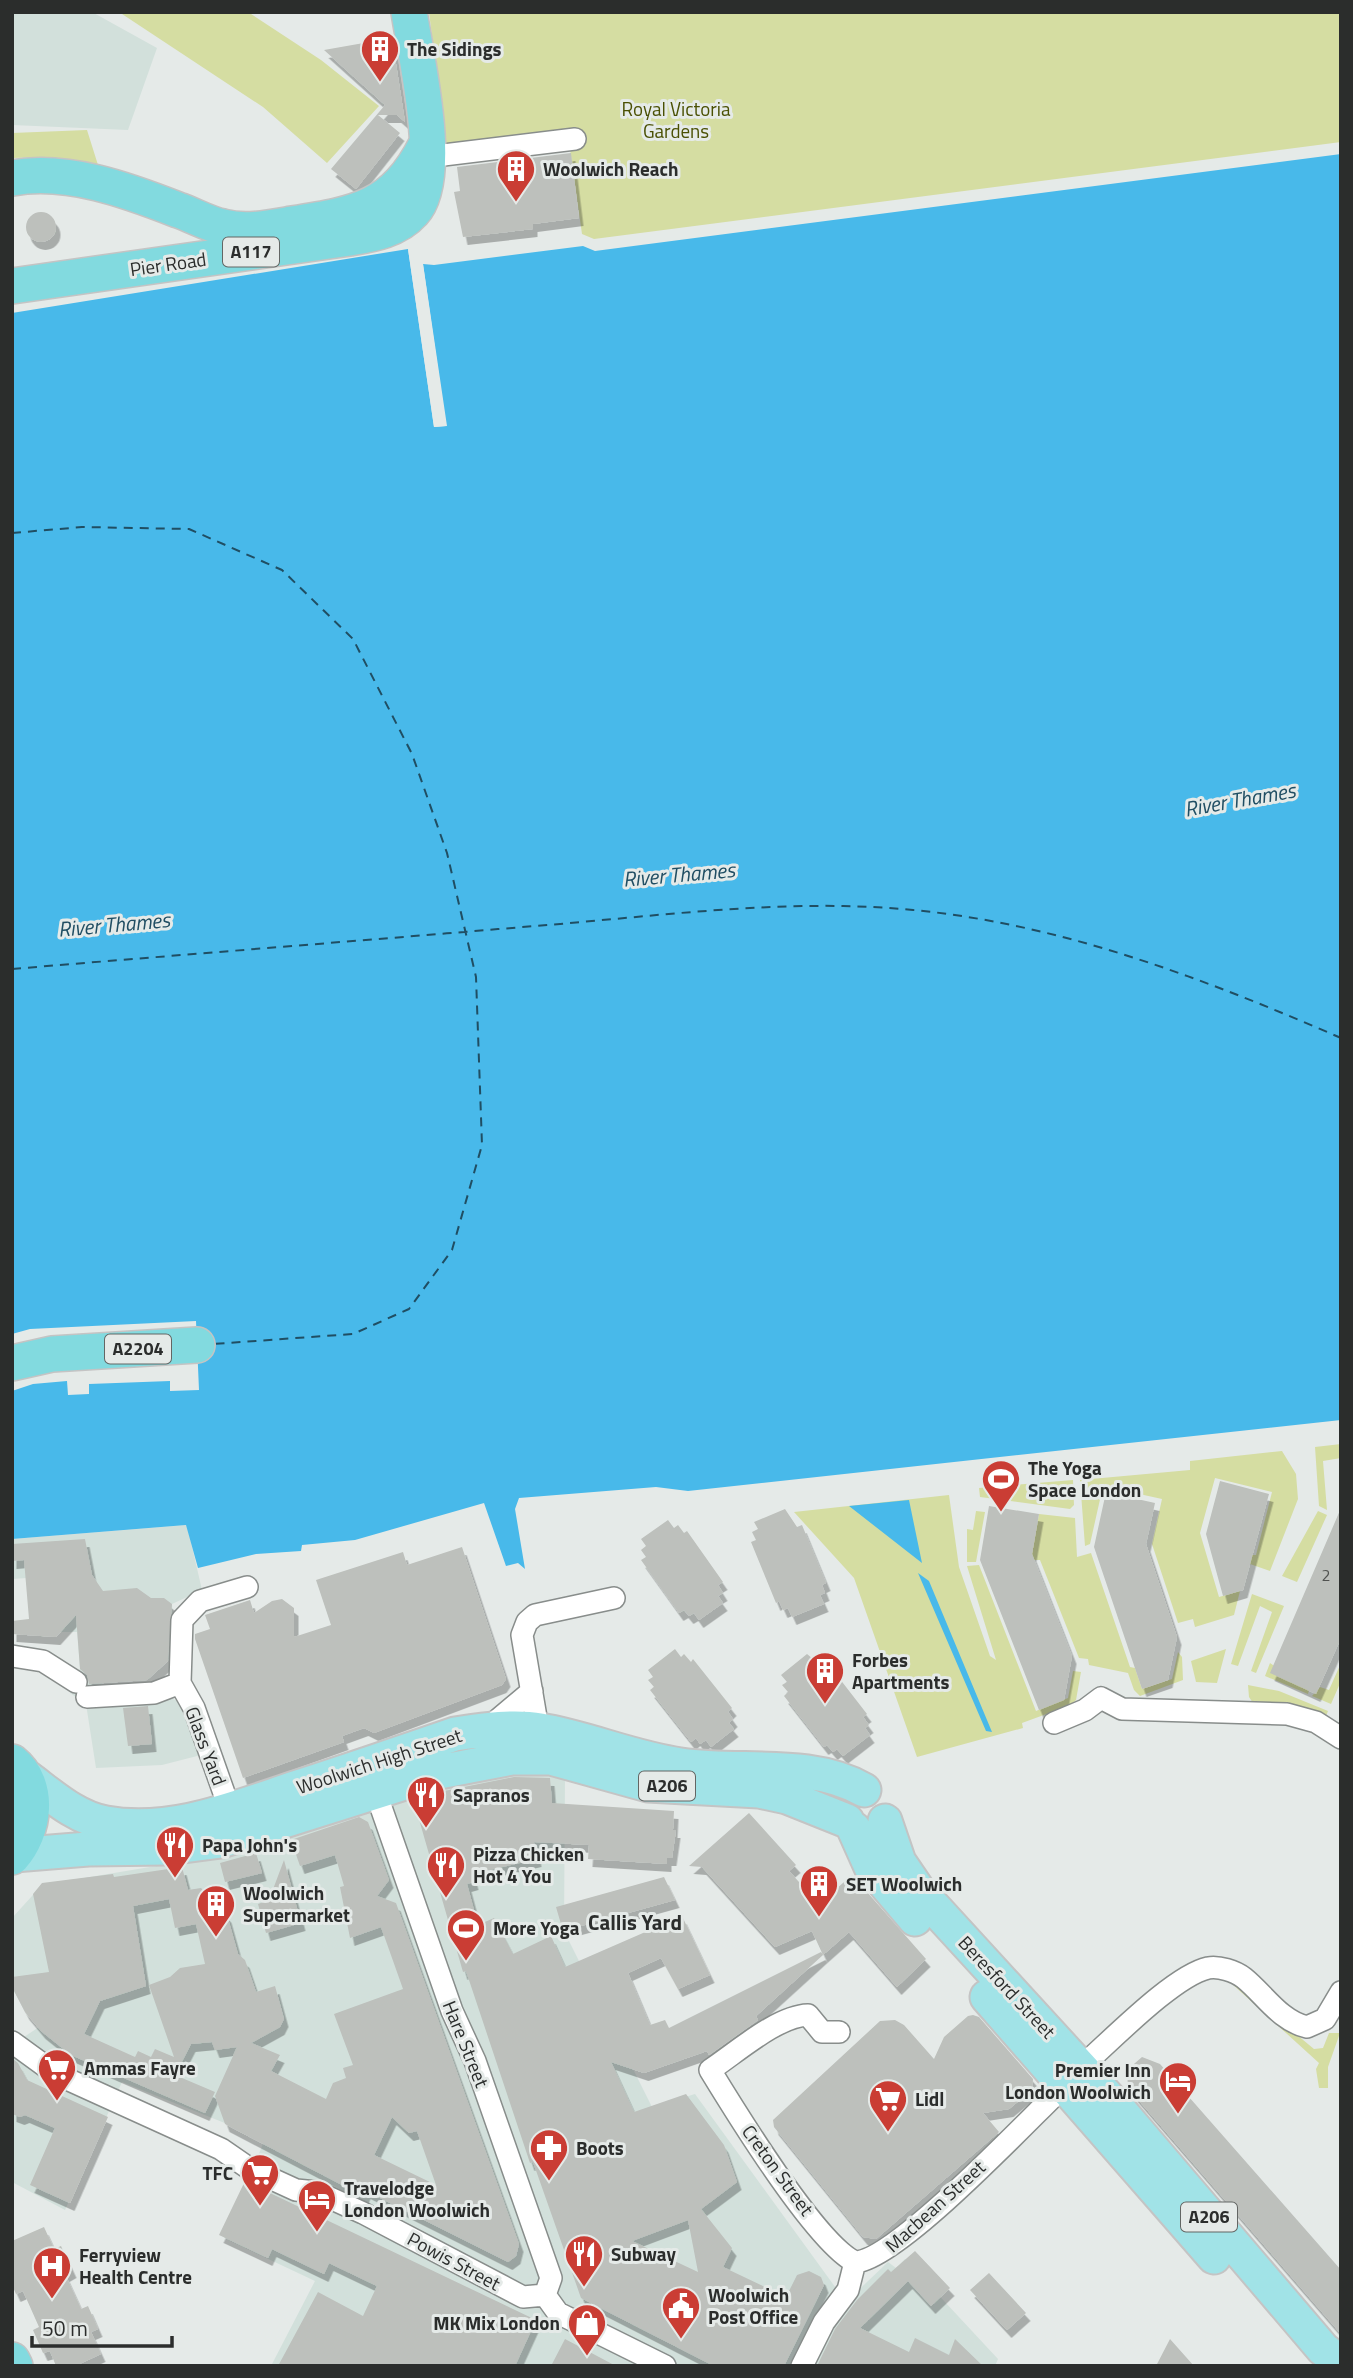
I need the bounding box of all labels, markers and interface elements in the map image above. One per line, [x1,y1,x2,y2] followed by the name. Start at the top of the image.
[359,28,401,83] building icon: The Sidings
[407,34,502,63] place label: The Sidings
[622,94,731,145] park label: Royal Victoria Gardens
[495,148,537,203] building icon: Woolwich Reach
[543,154,678,183] place label: Woolwich Reach
[223,238,279,266] road number: A117
[128,244,208,283] street label: Pier Road
[1182,773,1300,825] water label: River Thames
[622,853,738,895] water label: River Thames
[57,903,173,945] water label: River Thames
[105,1334,171,1364] road number: A2204
[1028,1453,1141,1504] place label: The Yoga Space London
[980,1458,1022,1513] sports icon: The Yoga Space London
[1322,1563,1330,1587] house number: 2
[852,1645,950,1696] place label: Forbes Apartments
[804,1650,846,1705] building icon: Forbes Apartments
[178,1702,235,1789] street label: Glass Yard
[292,1720,466,1801] street label: Woolwich High Street
[639,1772,695,1800] road number: A206
[405,1774,447,1829] restaurant icon: Sapranos
[453,1780,530,1809] place label: Sapranos
[154,1824,196,1879] restaurant icon: Papa John's
[202,1830,297,1859] place label: Papa John's
[473,1839,584,1890] place label: Pizza Chicken Hot 4 You
[425,1844,467,1899] restaurant icon: Pizza Chicken Hot 4 You
[798,1863,840,1918] building icon: SET Woolwich
[846,1869,962,1898] place label: SET Woolwich
[243,1878,350,1929] place label: Woolwich Supermarket
[195,1883,237,1938] building icon: Woolwich Supermarket
[588,1906,682,1938] district label: Callis Yard
[445,1907,487,1962] sports icon: More Yoga
[493,1913,580,1942] place label: More Yoga
[952,1929,1063,2045] street label: Beresford Street
[436,1996,497,2092] street label: Hare Street
[36,2047,78,2102] supermarket icon: Ammas Fayre
[84,2053,196,2082] place label: Ammas Fayre
[1005,2055,1151,2106] place label: Premier Inn London Woolwich
[1157,2060,1199,2115] hotel icon: Premier Inn London Woolwich
[867,2078,909,2133] supermarket icon: Lidl
[915,2084,944,2113] place label: Lidl
[735,2118,822,2221] street label: Creton Street
[528,2127,570,2182] pharmacy icon: Boots
[576,2133,624,2162] place label: Boots
[239,2152,281,2207] supermarket icon: TFC
[878,2152,992,2259] street label: Macbean Street
[203,2158,233,2187] place label: TFC
[344,2173,490,2224] place label: Travelodge London Woolwich
[296,2178,338,2233] hotel icon: Travelodge London Woolwich
[1181,2202,1237,2232] road number: A206
[403,2224,506,2297] street label: Powis Street
[563,2233,605,2288] restaurant icon: Subway
[611,2239,676,2268] place label: Subway
[79,2240,192,2291] place label: Ferryview Health Centre
[31,2245,73,2300] hospital icon: Ferryview Health Centre
[708,2280,799,2331] place label: Woolwich Post Office
[660,2285,702,2340] public building icon: Woolwich Post Office
[566,2302,608,2357] shop icon: MK Mix London
[32,2304,172,2348] scale bar
[433,2308,560,2337] place label: MK Mix London
[42,2312,88,2344] text: 50 m

